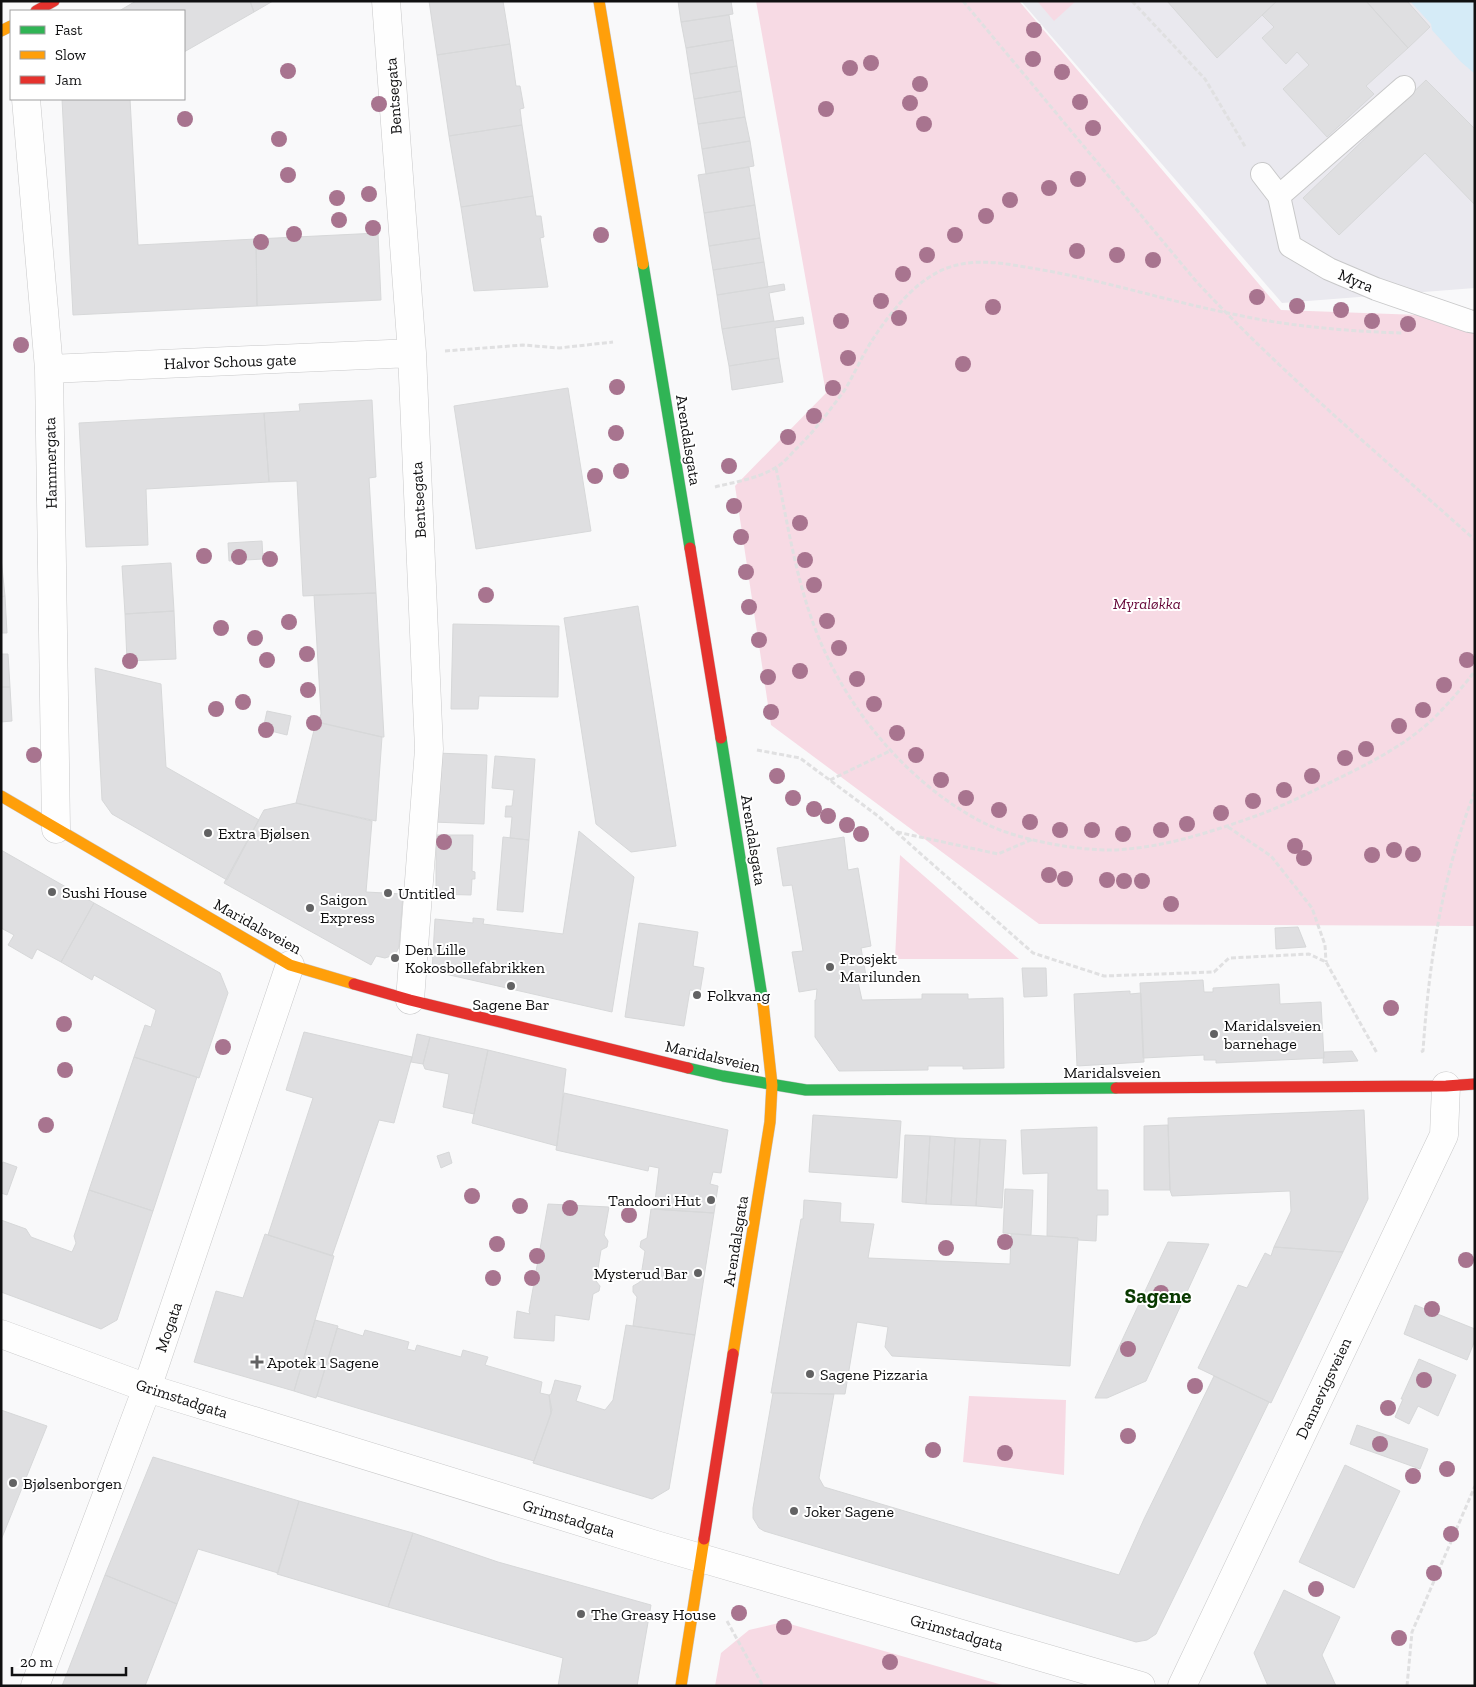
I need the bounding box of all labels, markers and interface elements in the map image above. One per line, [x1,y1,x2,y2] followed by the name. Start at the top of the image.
[10,10,185,100] legend
[55,21,83,39] text: Fast
[55,46,87,64] text: Slow
[381,57,406,135] street label: Bentsegata
[55,71,82,89] text: Jam
[1335,265,1376,296] street label: Myra
[163,350,297,373] street label: Halvor Schous gate
[672,393,705,487] street label: Arendalsgata
[40,417,61,509] street label: Hammergata
[407,461,430,539] street label: Bentsegata
[1113,594,1181,613] park label: Myraløkka
[737,793,770,887] street label: Arendalsgata
[218,824,310,843] place label: Extra Bjølsen
[202,827,214,839] marker: Extra Bjølsen
[62,883,147,902] place label: Sushi House
[398,884,455,903] place label: Untitled
[46,886,58,898] marker: Sushi House
[382,887,394,899] marker: Untitled
[320,890,375,927] place label: Saigon Express
[211,895,306,959] street label: Maridalsveien
[304,902,316,914] marker: Saigon Express
[405,940,546,977] place label: Den Lille Kokosbollefabrikken
[840,949,922,986] place label: Prosjekt Marilunden
[389,952,401,964] marker: Den Lille Kokosbollefabrikken
[824,961,836,973] marker: Prosjekt Marilunden
[505,980,517,992] marker: Sagene Bar
[707,986,770,1005] place label: Folkvang
[691,989,703,1001] marker: Folkvang
[473,995,550,1014] place label: Sagene Bar
[1223,1016,1322,1053] place label: Maridalsveien barnehage
[1208,1028,1220,1040] marker: Maridalsveien barnehage
[663,1036,763,1077] street label: Maridalsveien
[1063,1063,1161,1082] street label: Maridalsveien
[608,1191,701,1210] place label: Tandoori Hut
[705,1194,717,1206] marker: Tandoori Hut
[719,1194,752,1288] street label: Arendalsgata
[594,1264,688,1283] place label: Mysterud Bar
[692,1267,704,1279] marker: Mysterud Bar
[1125,1283,1192,1308] district label: Sagene
[151,1299,186,1355] street label: Mogata
[1292,1334,1356,1442] street label: Dannevigsveien
[267,1353,379,1372] place label: Apotek 1 Sagene
[251,1356,263,1368] marker: Apotek 1 Sagene
[820,1365,928,1384] place label: Sagene Pizzaria
[804,1368,816,1380] marker: Sagene Pizzaria
[133,1375,231,1422] street label: Grimstadgata
[23,1474,123,1493] place label: Bjølsenborgen
[7,1477,19,1489] marker: Bjølsenborgen
[520,1495,618,1542] street label: Grimstadgata
[804,1502,894,1521] place label: Joker Sagene
[788,1505,800,1517] marker: Joker Sagene
[591,1605,716,1624] place label: The Greasy House
[575,1608,587,1620] marker: The Greasy House
[908,1610,1006,1655] street label: Grimstadgata
[12,1644,126,1676] scale bar
[20,1653,53,1671] text: 20 m

